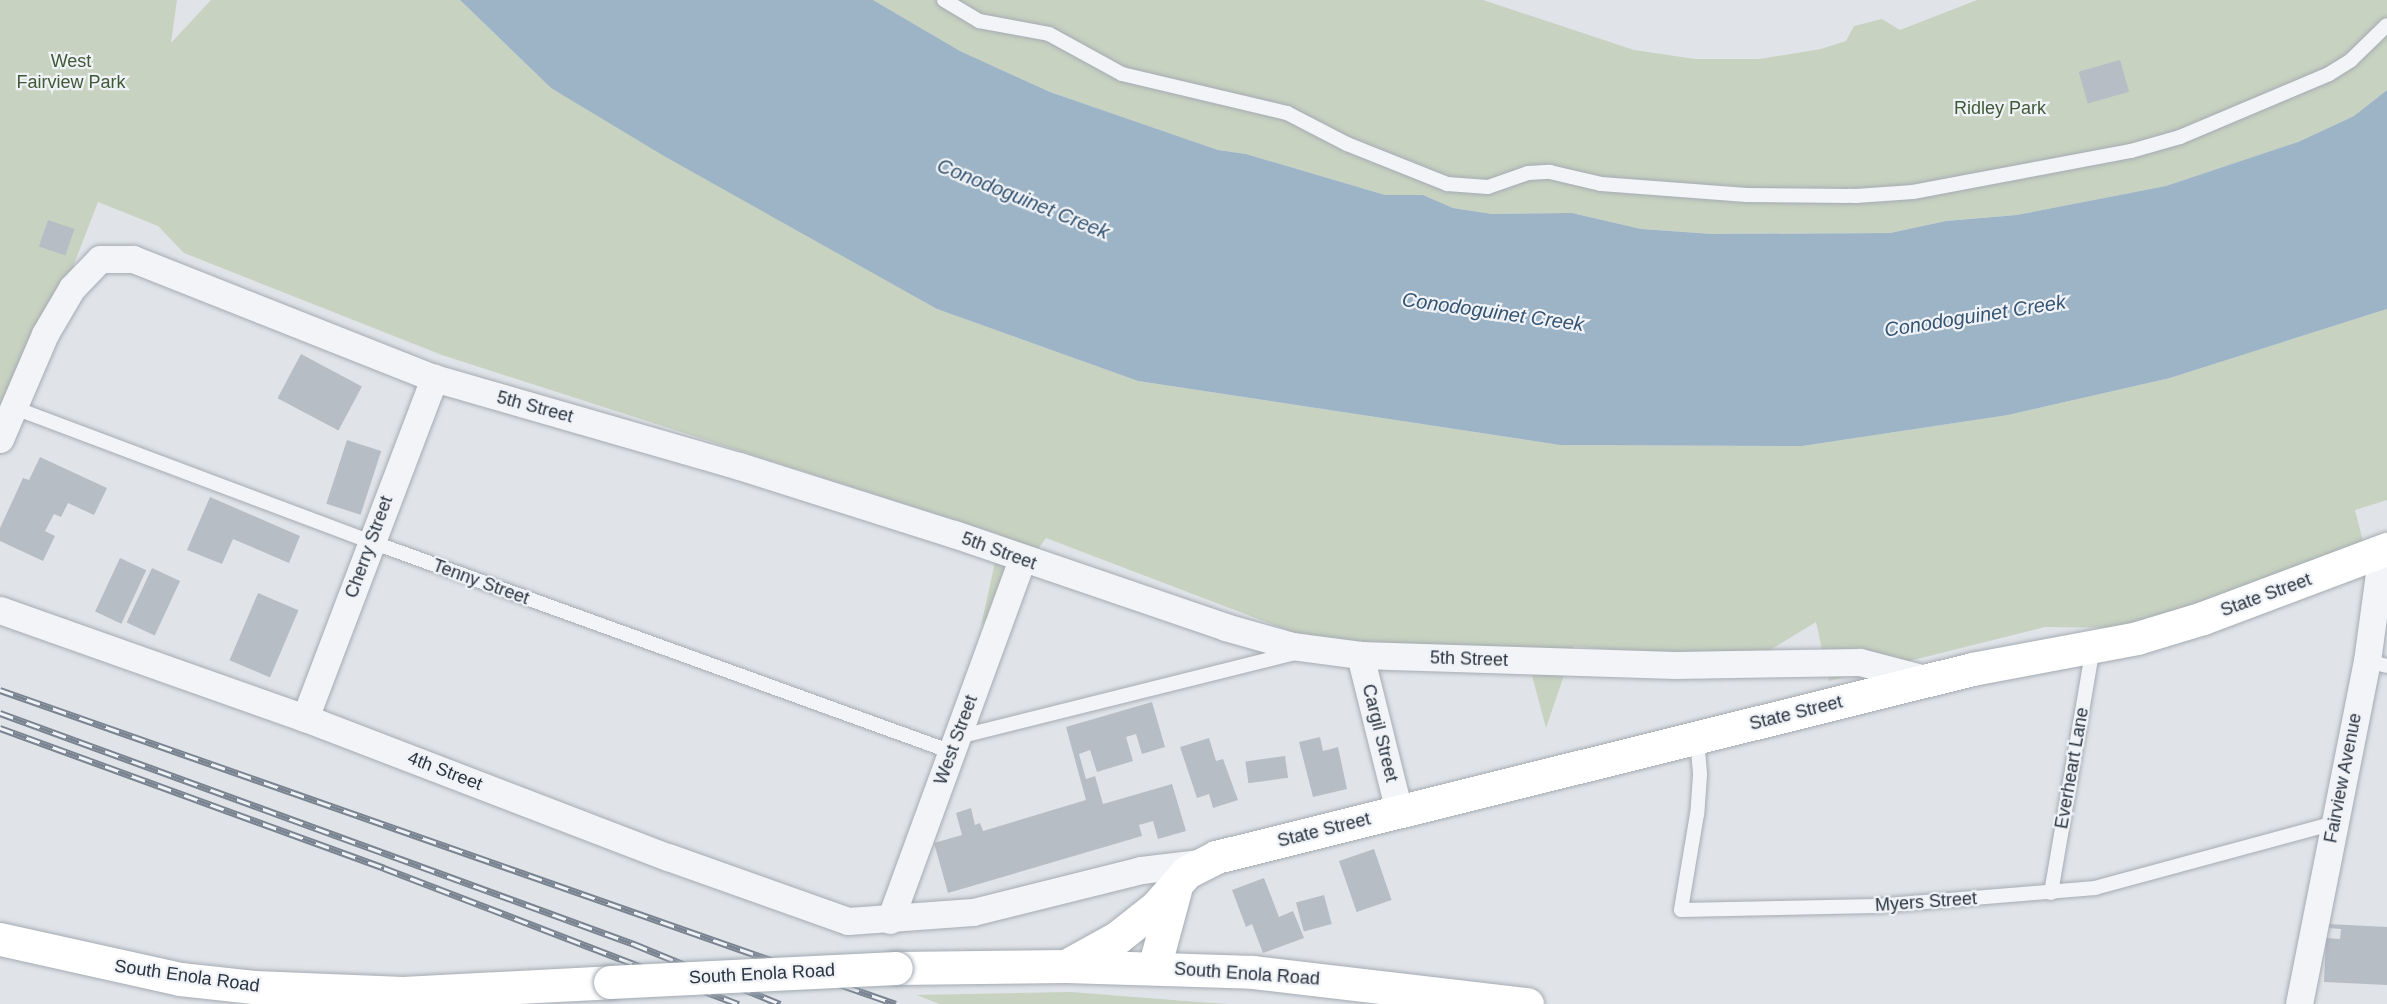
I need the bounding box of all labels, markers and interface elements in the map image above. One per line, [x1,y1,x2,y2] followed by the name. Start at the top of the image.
[16,51,126,94] park label: West Fairview Park
[1954,97,2046,119] park label: Ridley Park
[933,154,1113,244] water label: Conodoguinet Creek
[1400,287,1586,337] water label: Conodoguinet Creek
[1883,290,2067,342] water label: Conodoguinet Creek
[495,386,575,428] street label: 5th Street
[341,493,397,601] street label: Cherry Street
[959,528,1039,574] street label: 5th Street
[430,555,532,609] street label: Tenny Street
[2218,569,2314,621] street label: State Street
[1430,647,1508,671] street label: 5th Street
[1357,682,1403,784] street label: Cargil Street
[1747,691,1845,735] street label: State Street
[930,692,982,788] street label: West Street
[2051,706,2093,830] street label: Everheart Lane
[2320,711,2366,845] street label: Fairview Avenue
[405,747,485,795] street label: 4th Street
[1275,808,1373,852] street label: State Street
[1874,888,1978,916] street label: Myers Street
[113,955,261,997] street label: South Enola Road
[1173,958,1321,990] street label: South Enola Road
[688,959,836,989] street label: South Enola Road

